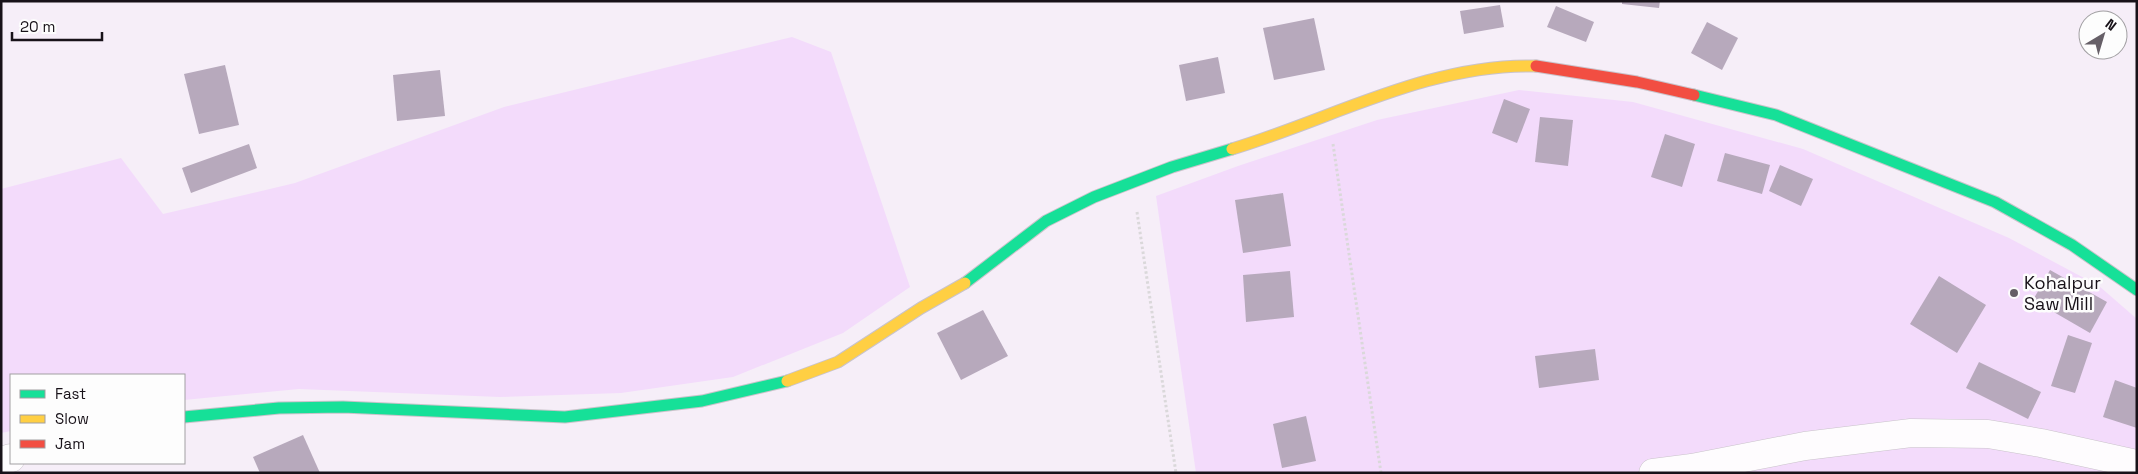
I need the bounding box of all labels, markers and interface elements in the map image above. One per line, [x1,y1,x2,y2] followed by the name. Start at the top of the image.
[12,10,102,42] scale bar
[2078,10,2128,60] north arrow
[2102,15,2120,35] text: N
[20,17,55,36] text: 20 m
[2024,271,2101,315] place label: Kohalpur Saw Mill
[2008,287,2020,299] marker: Kohalpur Saw Mill
[10,374,185,464] legend
[55,384,86,403] text: Fast
[55,409,89,428] text: Slow
[55,434,85,453] text: Jam

